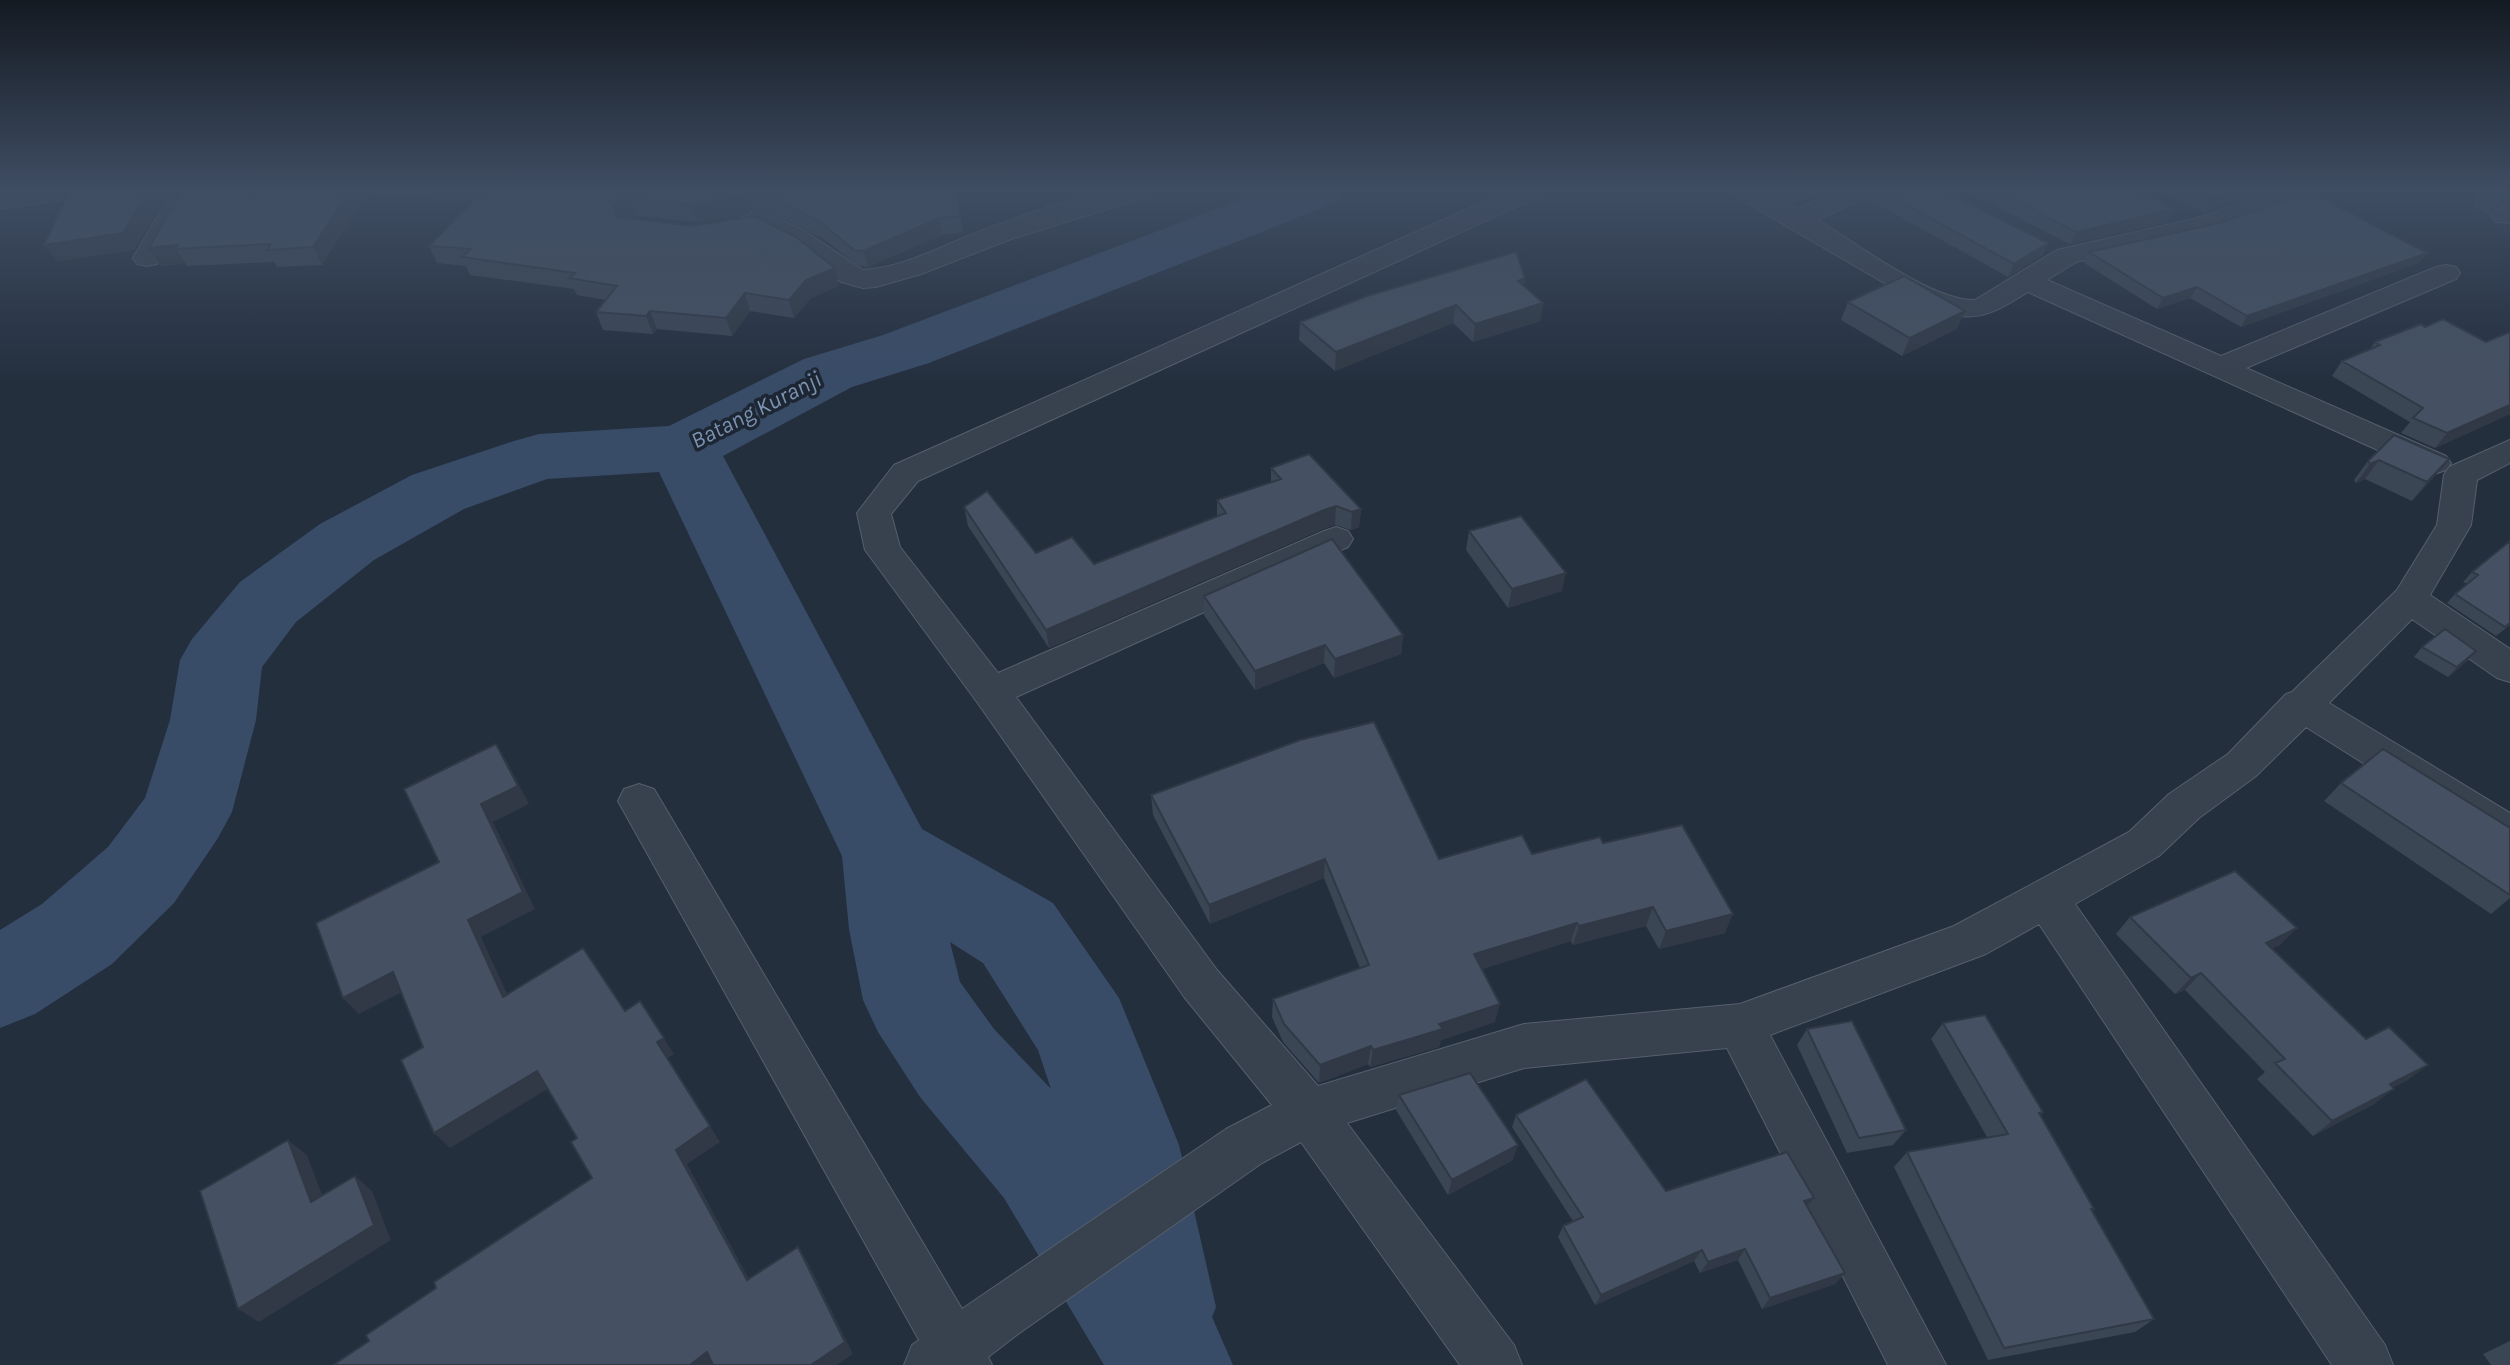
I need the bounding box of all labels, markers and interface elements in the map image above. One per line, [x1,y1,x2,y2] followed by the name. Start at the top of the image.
[686,366,826,454] water label: Batang Kuranji

